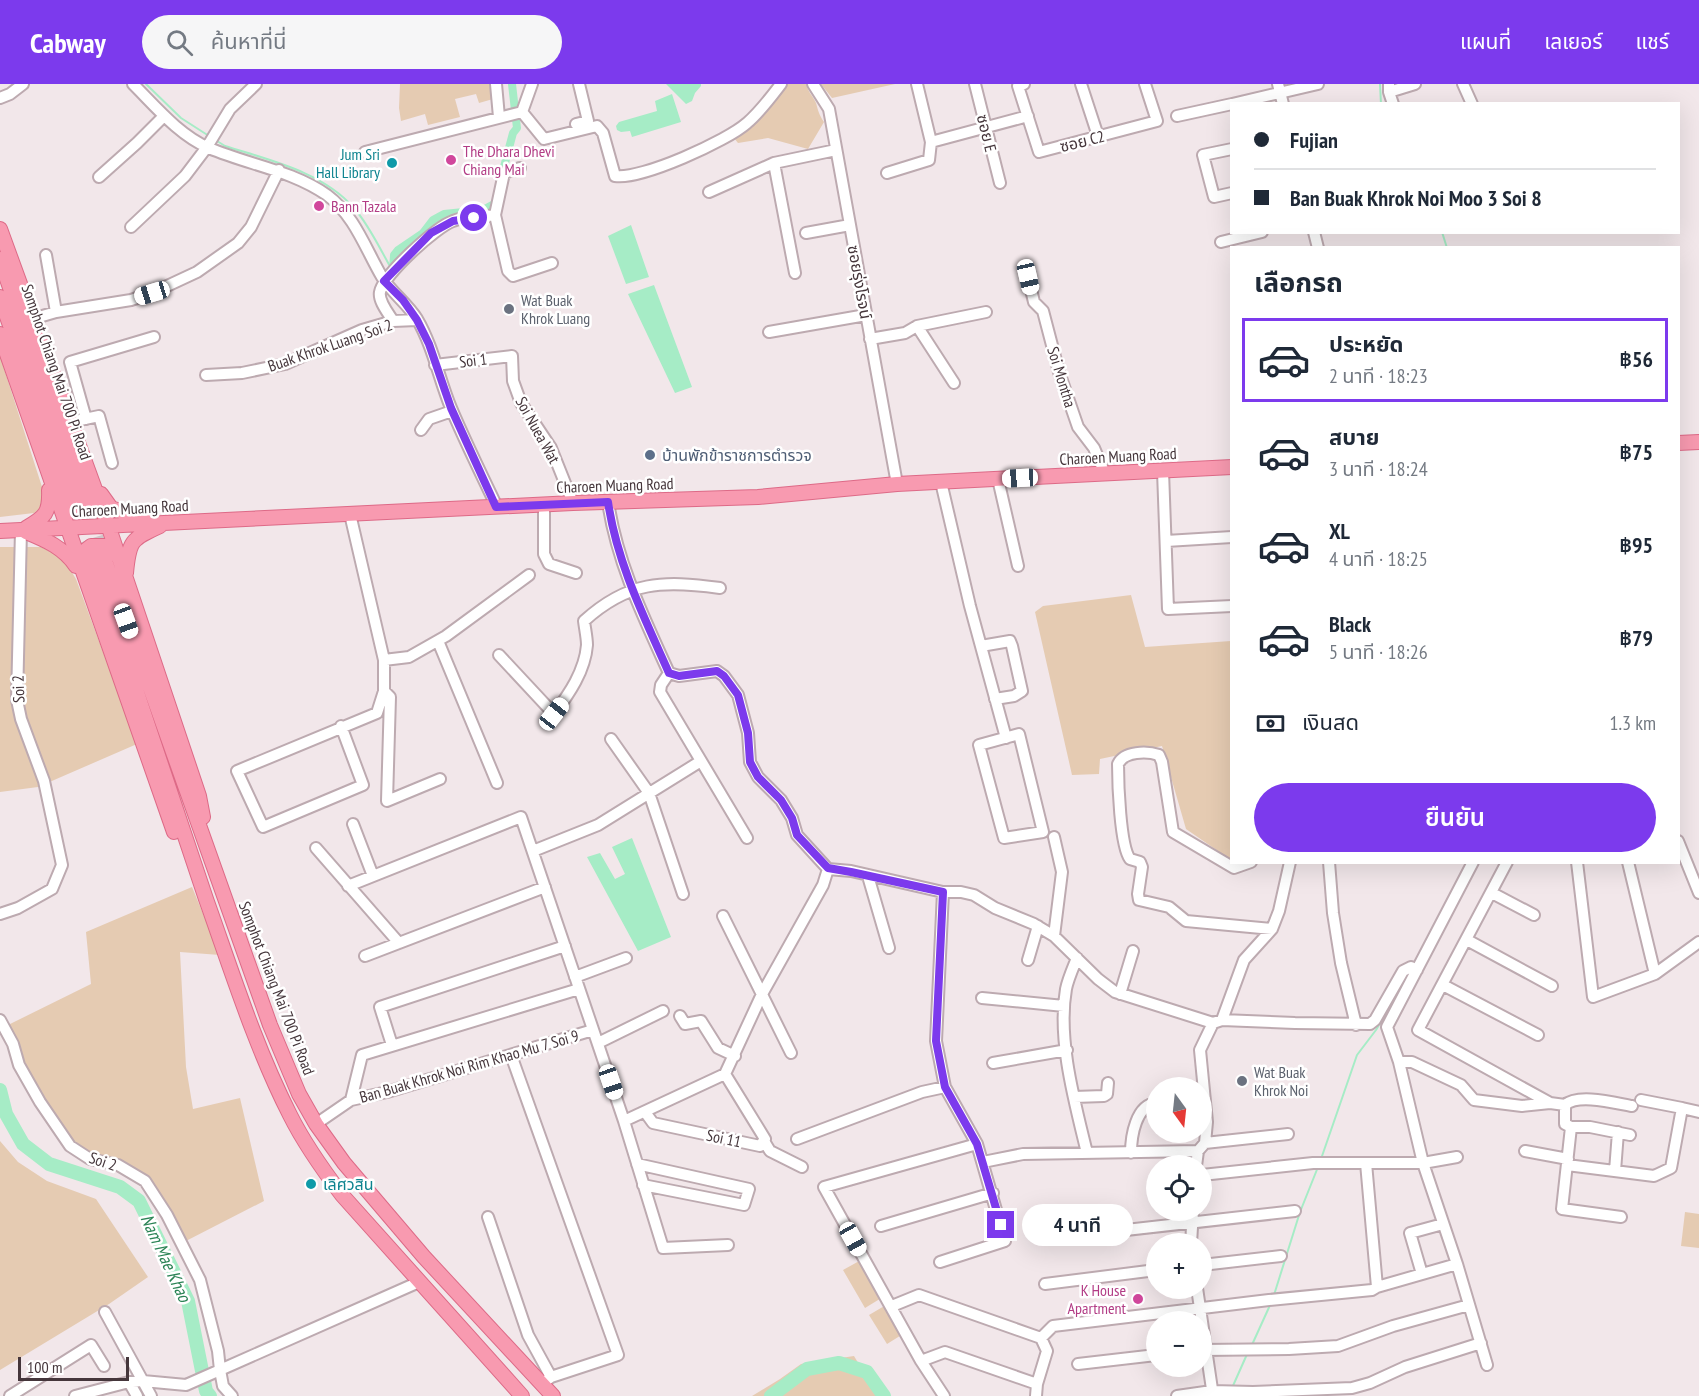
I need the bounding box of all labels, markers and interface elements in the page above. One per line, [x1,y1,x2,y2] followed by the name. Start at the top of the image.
[142,15,562,69] search box
[30,24,106,61] text: Cabway
[163,26,196,59] icon: search
[211,27,287,55] text: ค้นหาที่นี่
[1460,28,1511,55] text: แผนที่
[1544,28,1603,55] text: เลเยอร์
[1636,28,1669,55] text: แชร์
[973,112,1001,154] street label: ซอย E
[1057,126,1107,156] street label: ซอย C2
[1290,126,1338,154] text: Fujian
[463,141,555,179] place label: The Dhara Dhevi Chiang Mai
[316,144,380,182] place label: Jum Sri Hall Library
[444,153,458,167] marker: The Dhara Dhevi Chiang Mai
[385,156,399,170] marker: Jum Sri Hall Library
[1290,184,1542,212] text: Ban Buak Khrok Noi Moo 3 Soi 8
[331,196,396,216] place label: Bann Tazala
[312,199,326,213] marker: Bann Tazala
[460,204,487,231] route start
[844,243,876,321] street label: ซอยรุ่งโรจน์
[1015,257,1041,297] car
[1254,265,1343,299] text: เลือกรถ
[132,279,172,307] car
[18,282,96,462] street label: Somphot Chiang Mai 700 Pi Road
[521,290,590,328] place label: Wat Buak Khrok Luang
[502,302,516,316] marker: Wat Buak Khrok Luang
[265,314,395,376] street label: Buak Khrok Luang Soi 2
[1329,330,1404,358] text: ประหยัด
[1257,333,1311,387] icon: car
[1043,344,1081,410] street label: Soi Montha
[1619,345,1653,373] text: ฿56
[458,348,488,372] street label: Soi 1
[1329,363,1428,389] text: 2 นาที · 18:23
[511,393,565,467] street label: Soi Nuea Wat
[1329,423,1379,451] text: สบาย
[1257,426,1311,480] icon: car
[1619,438,1653,466] text: ฿75
[1059,443,1177,469] street label: Charoen Muang Road
[662,445,812,465] place label: บ้านพักข้าราชการตำรวจ
[643,448,657,462] marker: บ้านพักข้าราชการตำรวจ
[1329,456,1428,482] text: 3 นาที · 18:24
[1002,468,1038,488] car
[556,473,674,497] street label: Charoen Muang Road
[71,495,189,521] street label: Charoen Muang Road
[1329,517,1350,545] text: XL
[1257,519,1311,573] icon: car
[1619,531,1653,559] text: ฿95
[1329,546,1428,572] text: 4 นาที · 18:25
[111,601,141,641] car
[1329,610,1371,638] text: Black
[1257,612,1311,666] icon: car
[1619,624,1653,652] text: ฿79
[1329,639,1428,665] text: 5 นาที · 18:26
[8,675,28,703] street label: Soi 2
[536,694,572,734] car
[1254,707,1287,740] icon: cash
[1302,708,1359,736] text: เงินสด
[1609,710,1656,736] text: 1.3 km
[1254,783,1656,852] button: ยืนยัน
[235,898,319,1078] street label: Somphot Chiang Mai 700 Pi Road
[357,1025,581,1107] street label: Ban Buak Khrok Noi Rim Khao Mu 7 Soi 9
[597,1062,625,1102] car
[1254,1062,1308,1100] place label: Wat Buak Khrok Noi
[1235,1074,1249,1088] marker: Wat Buak Khrok Noi
[1146,1077,1212,1143] north arrow
[1146,1077,1212,1377] map controls
[705,1125,743,1151] street label: Soi 11
[87,1147,119,1175] street label: Soi 2
[1146,1155,1212,1221] button: locate
[323,1174,374,1194] place label: เลิศวสิน
[304,1177,318,1191] marker: เลิศวสิน
[1022,1204,1133,1246] callout: 4 นาที
[136,1210,197,1307] water label: Nam Mae Khao
[987,1211,1014,1238] route end
[1054,1212,1101,1238] text: 4 นาที
[836,1219,870,1259] car
[1146,1233,1212,1299] button: +
[1067,1280,1127,1318] place label: K House Apartment
[1131,1292,1145,1306] marker: K House Apartment
[1146,1311,1212,1377] button: −
[18,1354,129,1382] scale bar
[27,1357,62,1377] text: 100 m

